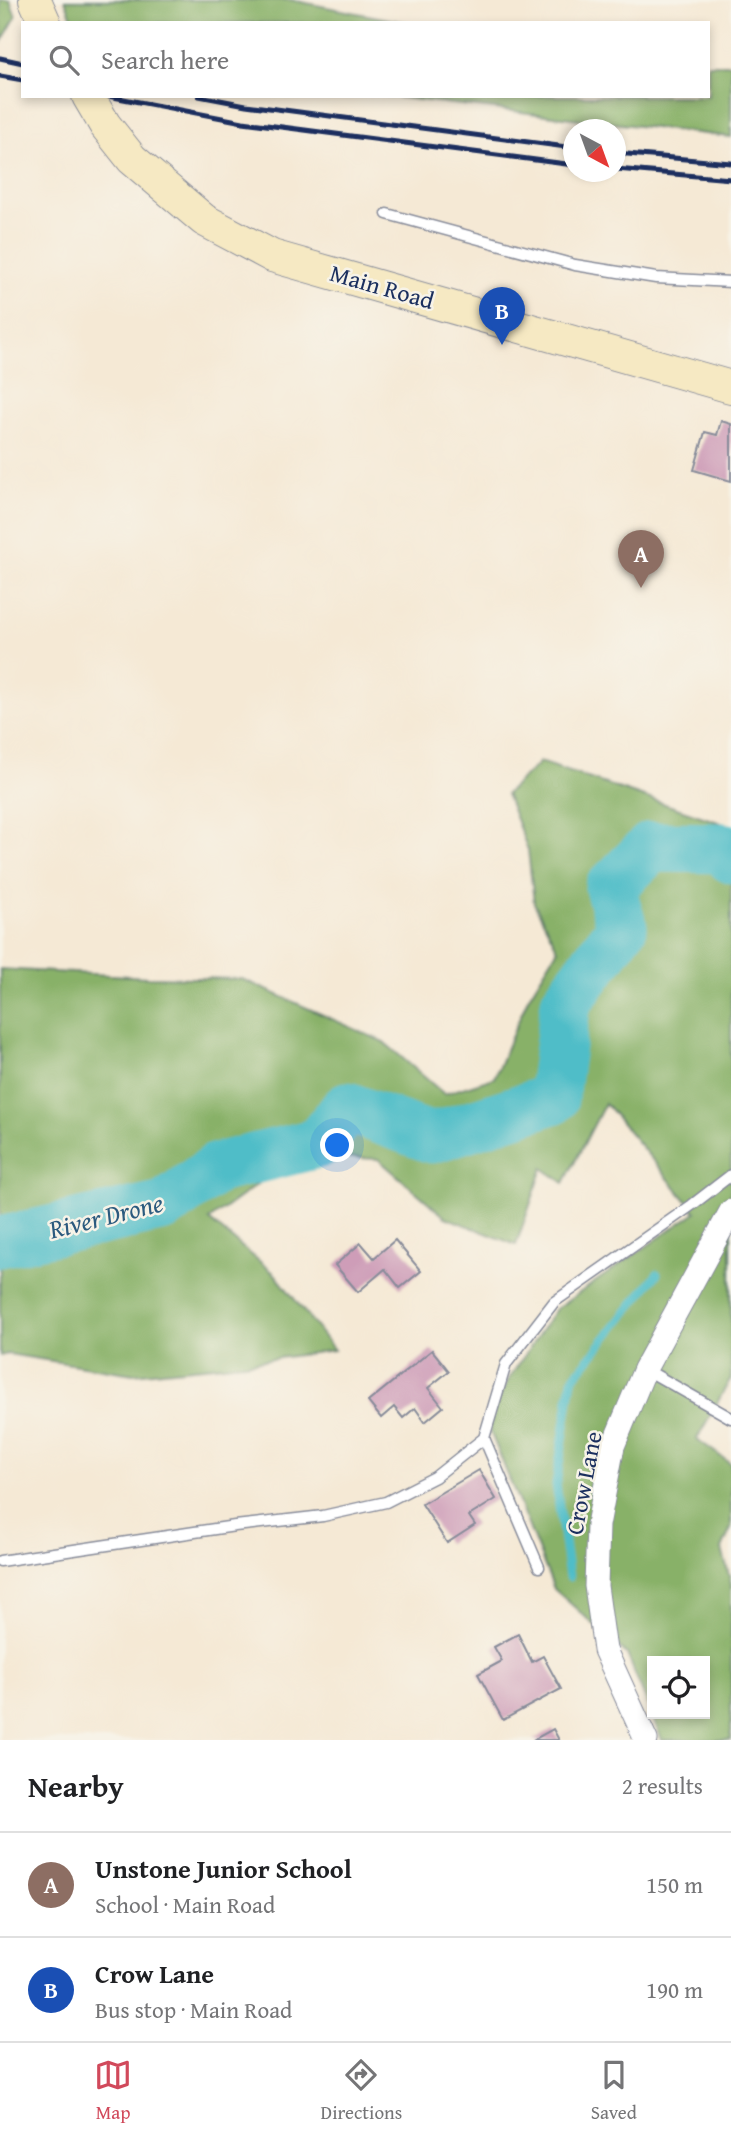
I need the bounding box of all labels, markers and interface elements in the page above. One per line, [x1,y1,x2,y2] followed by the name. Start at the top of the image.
[21,21,710,98] search box
[101,40,229,79] text: Search here
[45,41,83,79] icon: search
[563,119,626,182] north arrow
[326,255,438,318] street label: Main Road
[479,287,525,345] pin: B
[618,530,664,588] pin: A
[320,1128,354,1162] your location
[44,1183,167,1249] water label: River Drone
[556,1428,611,1538] street label: Crow Lane
[647,1656,710,1719] map controls
[647,1656,710,1719] button: locate
[28,1764,124,1808] text: Nearby
[622,1769,703,1802] text: 2 results
[95,1849,352,1888] text: Unstone Junior School
[44,1868,58,1901] text: A
[646,1868,703,1901] text: 150 m
[95,1888,275,1921] text: School · Main Road
[95,1954,214,1993] text: Crow Lane
[44,1973,58,2006] text: B
[646,1973,703,2006] text: 190 m
[95,1993,292,2026] text: Bus stop · Main Road
[94,2056,132,2126] tab: Map
[321,2056,402,2126] tab: Directions
[591,2056,637,2126] tab: Saved

